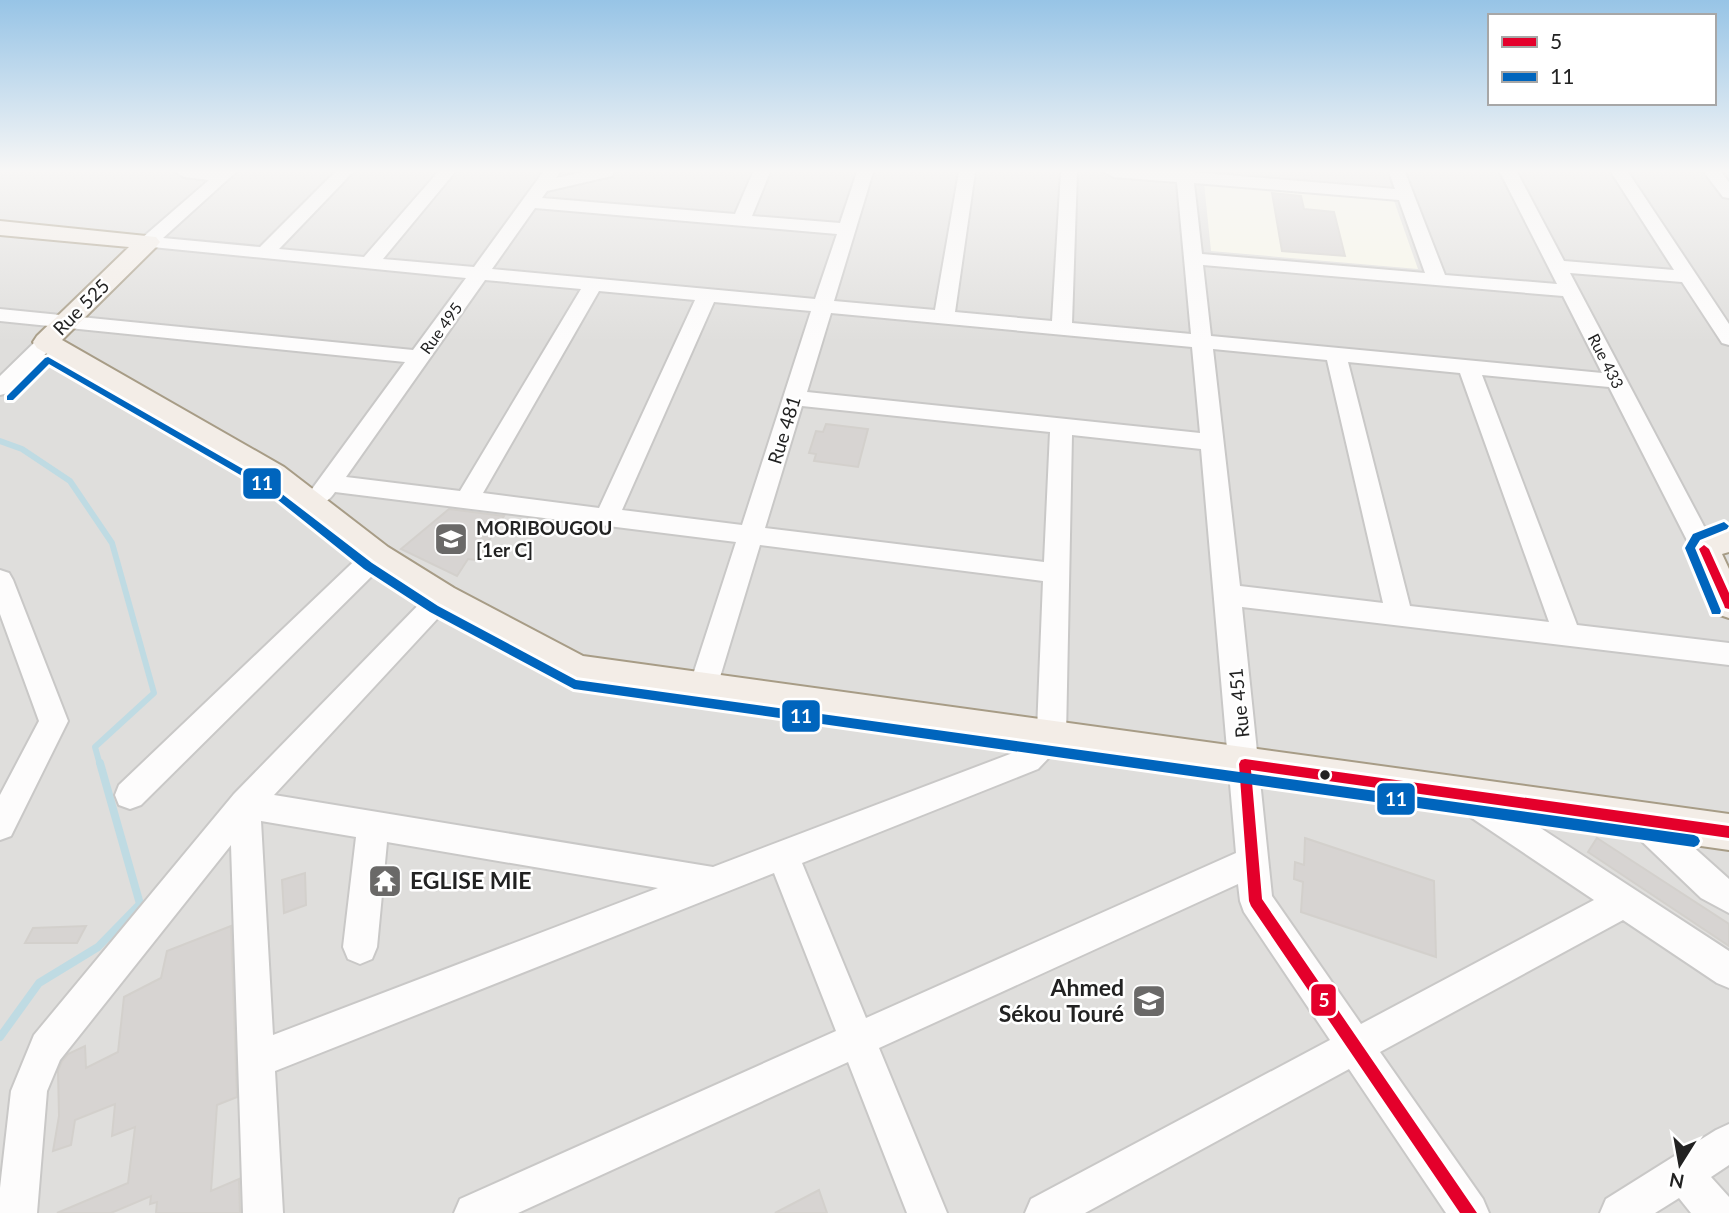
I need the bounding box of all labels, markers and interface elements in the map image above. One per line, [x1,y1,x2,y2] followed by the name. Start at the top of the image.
[1488,14,1715,105] legend
[1550,28,1562,53] text: 5
[1550,63,1574,88] text: 11
[48,274,114,340] street label: Rue 525
[416,298,466,357] street label: Rue 495
[1585,330,1628,391] street label: Rue 433
[762,393,805,467] street label: Rue 481
[242,467,282,500] line badge: 11
[251,471,273,494] text: 11
[476,516,612,561] place label: MORIBOUGOU [1er C]
[432,520,470,558] school or university icon: MORIBOUGOU [1er C]
[1223,667,1254,739] street label: Rue 451
[781,699,821,733] line badge: 11
[790,704,812,727] text: 11
[1318,768,1332,782] unlabelled marker
[1376,782,1416,816] line badge: 11
[1385,787,1407,810] text: 11
[366,862,404,900] temple icon: EGLISE MIE
[410,866,532,894] place label: EGLISE MIE
[999,973,1124,1027] place label: Ahmed Sékou Touré
[1130,982,1168,1020] school or university icon: Ahmed Sékou Touré
[1310,983,1337,1017] line badge: 5
[1318,988,1330,1011] text: 5
[1645,1129,1715,1199] north arrow
[1667,1168,1686,1194] text: N

